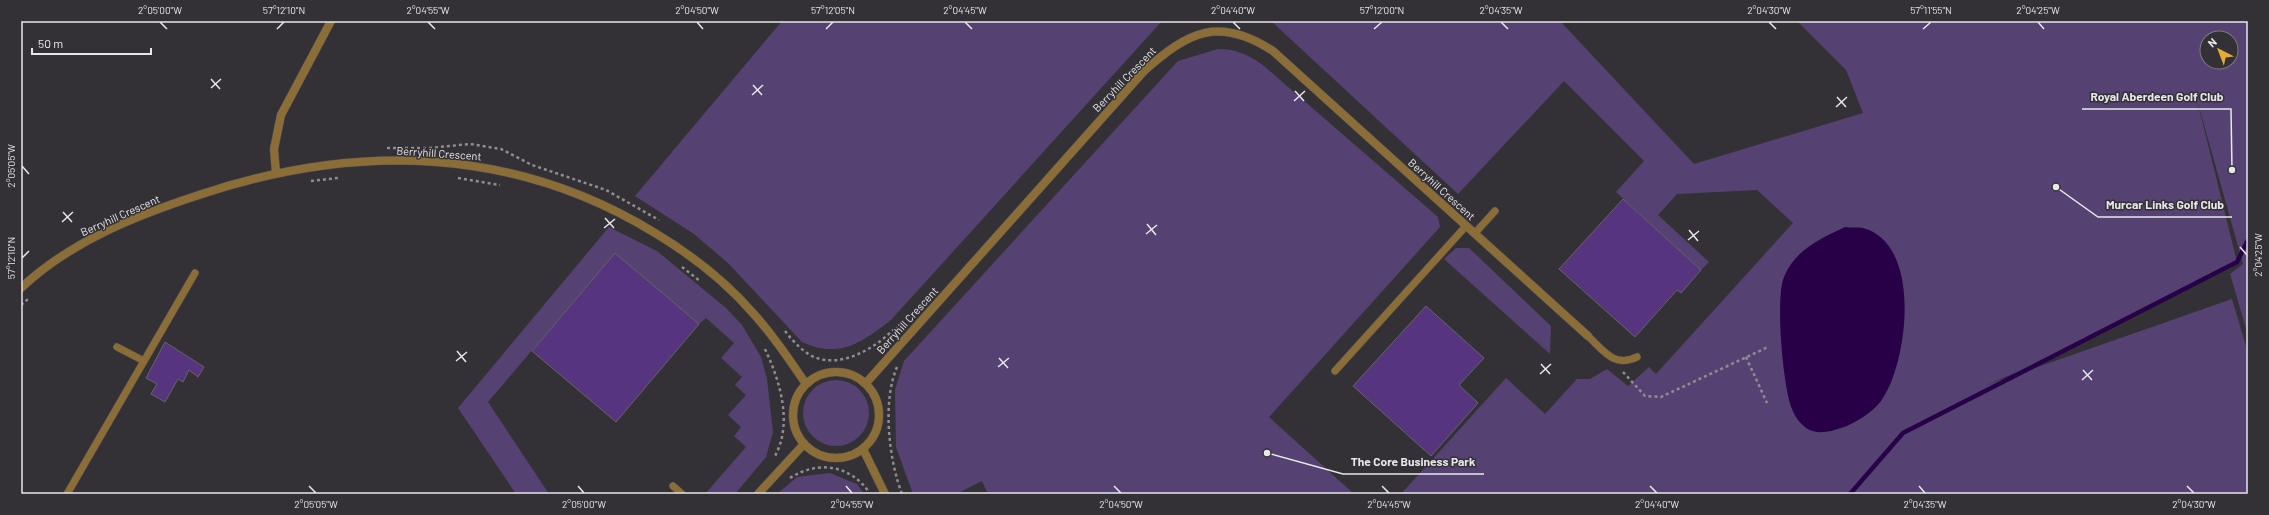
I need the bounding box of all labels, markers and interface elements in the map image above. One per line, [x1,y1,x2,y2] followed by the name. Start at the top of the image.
[138,4,182,16] text: 2°05'00"W
[263,4,305,16] text: 57°12'10"N
[406,4,450,16] text: 2°04'55"W
[675,4,719,16] text: 2°04'50"W
[811,4,855,16] text: 57°12'05"N
[943,4,987,16] text: 2°04'45"W
[1211,4,1255,16] text: 2°04'40"W
[1360,4,1404,16] text: 57°12'00"N
[1479,4,1523,16] text: 2°04'35"W
[1747,4,1791,16] text: 2°04'30"W
[1910,4,1952,16] text: 57°11'55"N
[2016,4,2060,16] text: 2°04'25"W
[32,30,151,56] scale bar
[2199,30,2239,70] north arrow
[2205,35,2219,49] text: N
[38,36,63,50] text: 50 m
[1090,44,1158,114] street label: Berryhill Crescent
[2082,85,2231,109] callout: Royal Aberdeen Golf Club
[2090,89,2224,103] text: Royal Aberdeen Golf Club
[5,144,17,188] text: 2°05'05"W
[396,144,482,162] street label: Berryhill Crescent
[1406,156,1478,222] street label: Berryhill Crescent
[78,192,162,238] street label: Berryhill Crescent
[2098,193,2232,217] callout: Murcar Links Golf Club
[2106,197,2224,211] text: Murcar Links Golf Club
[2252,233,2264,277] text: 2°04'25"W
[5,237,17,279] text: 57°12'10"N
[874,284,940,356] street label: Berryhill Crescent
[1343,450,1484,474] callout: The Core Business Park
[1351,454,1476,468] text: The Core Business Park
[294,498,338,510] text: 2°05'05"W
[562,498,606,510] text: 2°05'00"W
[830,498,874,510] text: 2°04'55"W
[1099,498,1143,510] text: 2°04'50"W
[1367,498,1411,510] text: 2°04'45"W
[1635,498,1679,510] text: 2°04'40"W
[1903,498,1947,510] text: 2°04'35"W
[2172,498,2216,510] text: 2°04'30"W

